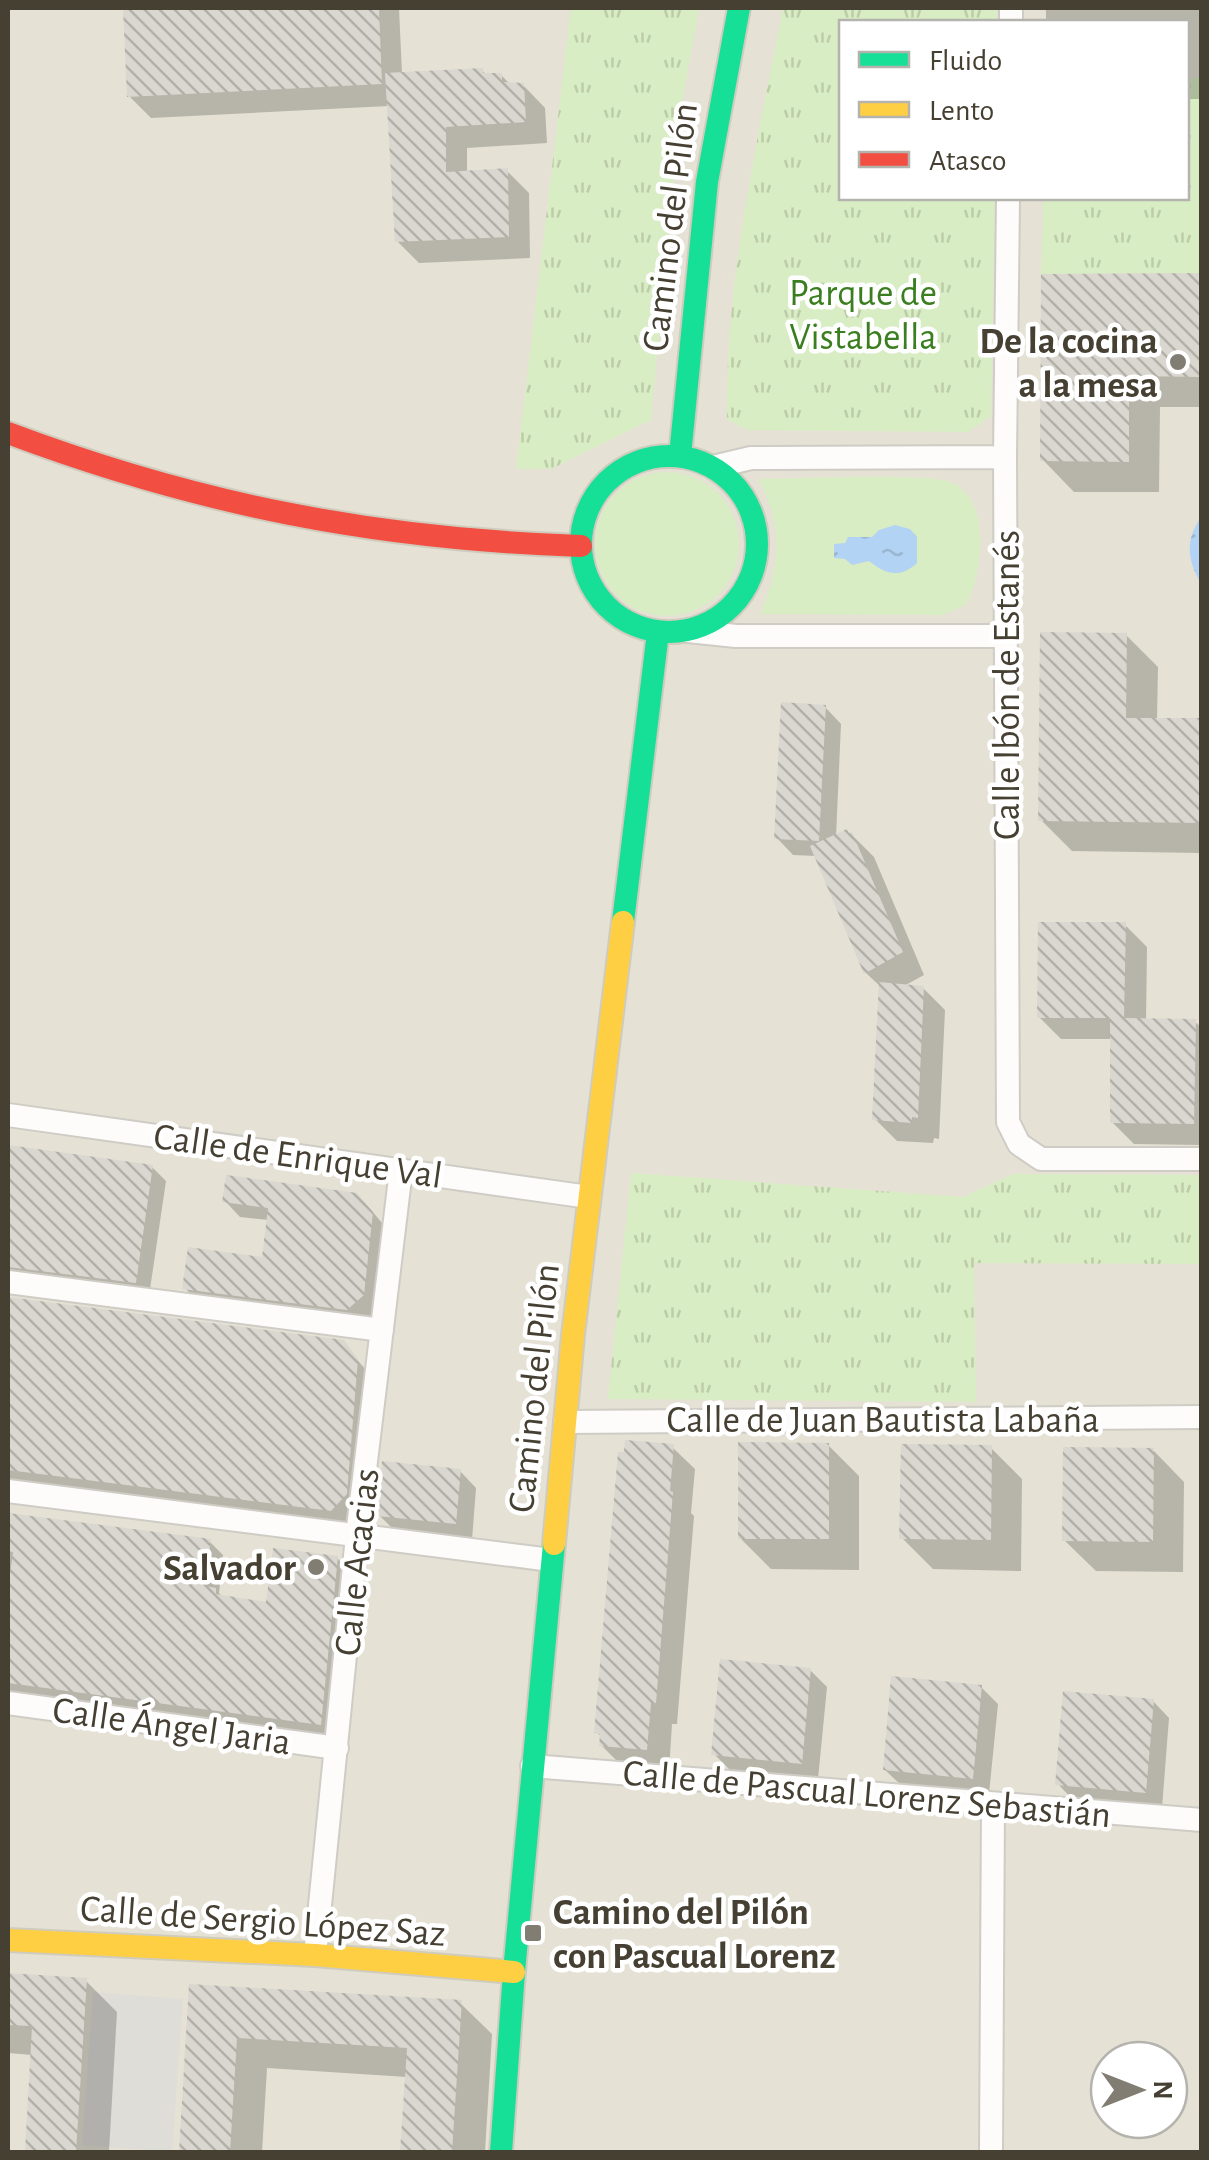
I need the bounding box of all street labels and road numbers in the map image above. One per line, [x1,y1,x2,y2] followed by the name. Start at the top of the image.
[637,101,705,354] street label: Camino del Pilón
[989,530,1027,840] street label: Calle Ibón de Estanés
[151,1118,444,1196] street label: Calle de Enrique Val
[503,1262,567,1515] street label: Camino del Pilón
[666,1402,1100,1440] street label: Calle de Juan Bautista Labaña
[329,1467,387,1658] street label: Calle Acacias
[50,1688,294,1762] street label: Calle Ángel Jaria
[621,1755,1112,1835] street label: Calle de Pascual Lorenz Sebastián
[79,1890,447,1954] street label: Calle de Sergio López Saz

